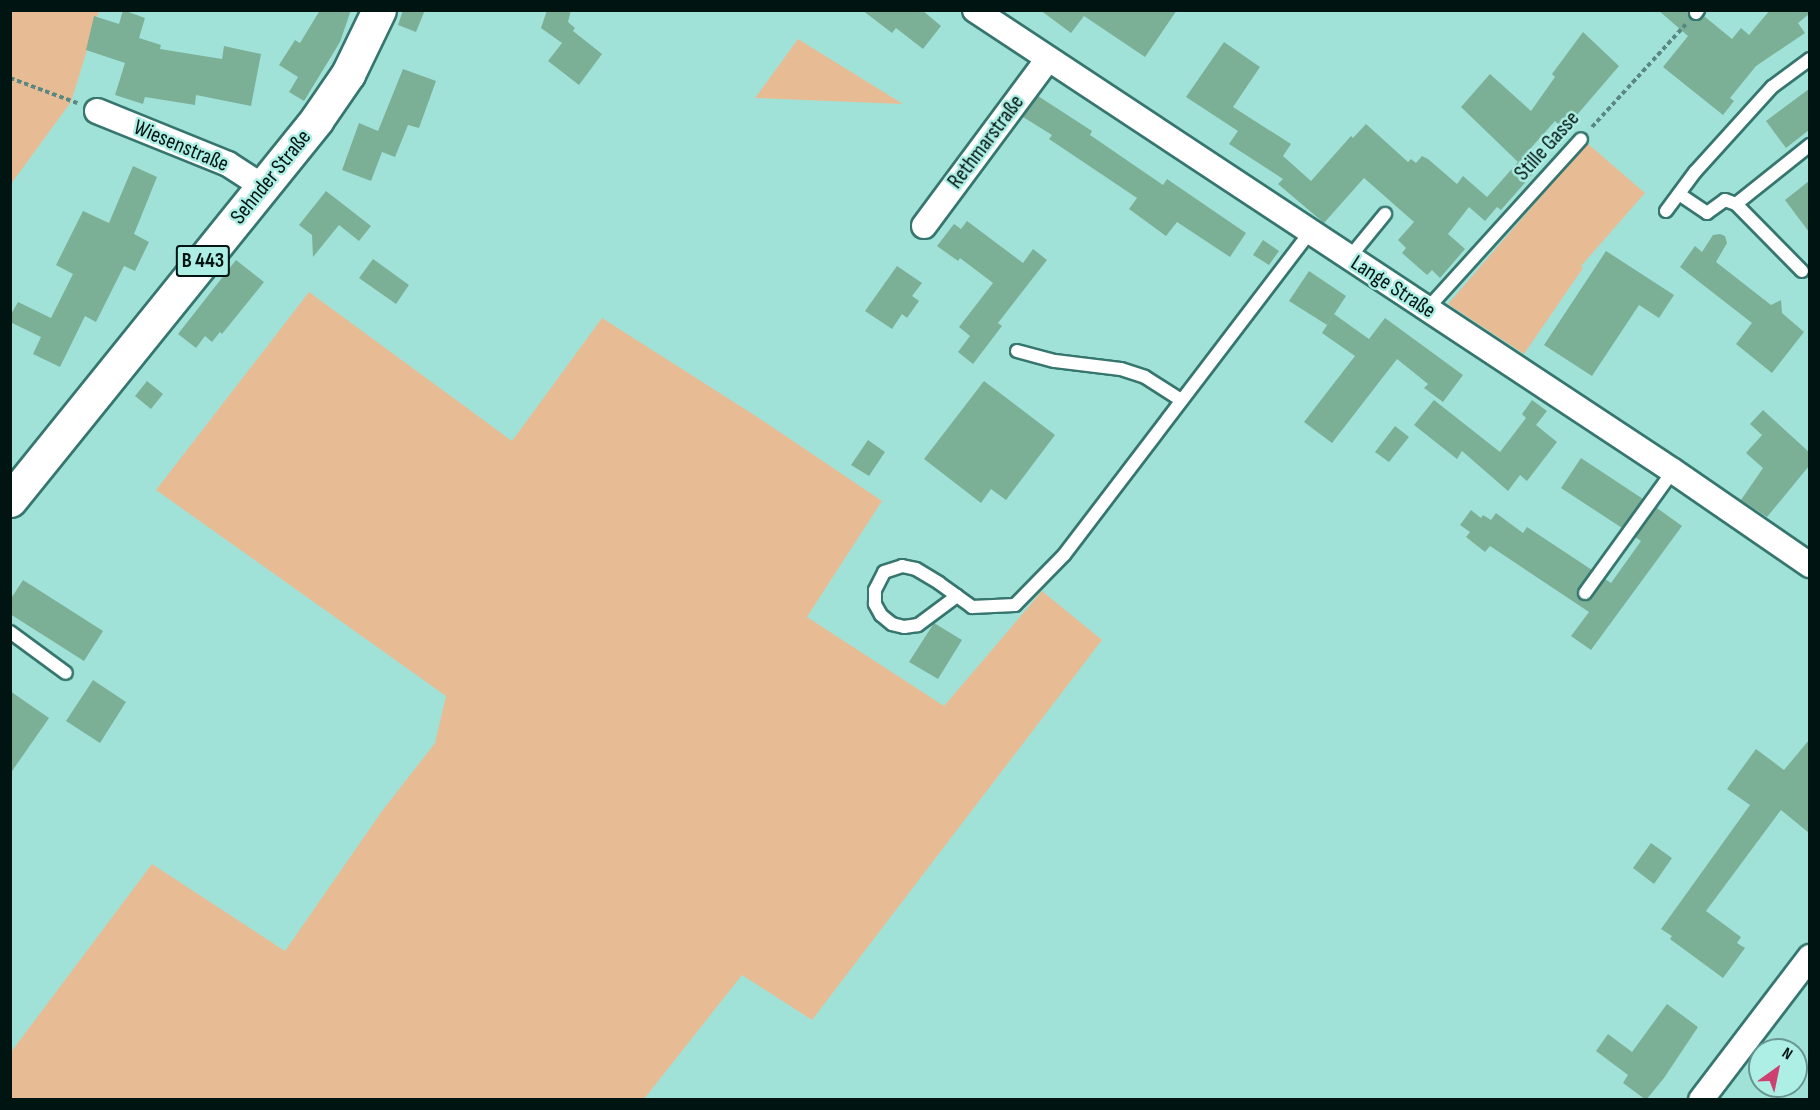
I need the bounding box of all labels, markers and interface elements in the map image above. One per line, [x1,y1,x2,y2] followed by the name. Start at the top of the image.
[942,90,1030,194] street label: Rethmarstraße
[1509,106,1585,186] street label: Stille Gasse
[130,114,232,178] street label: Wiesenstraße
[225,125,317,229] street label: Sehnder Straße
[174,243,232,279] road number: B 443
[1346,250,1440,324] street label: Lange Straße
[1748,1038,1808,1098] north arrow
[1778,1044,1796,1064] text: N

